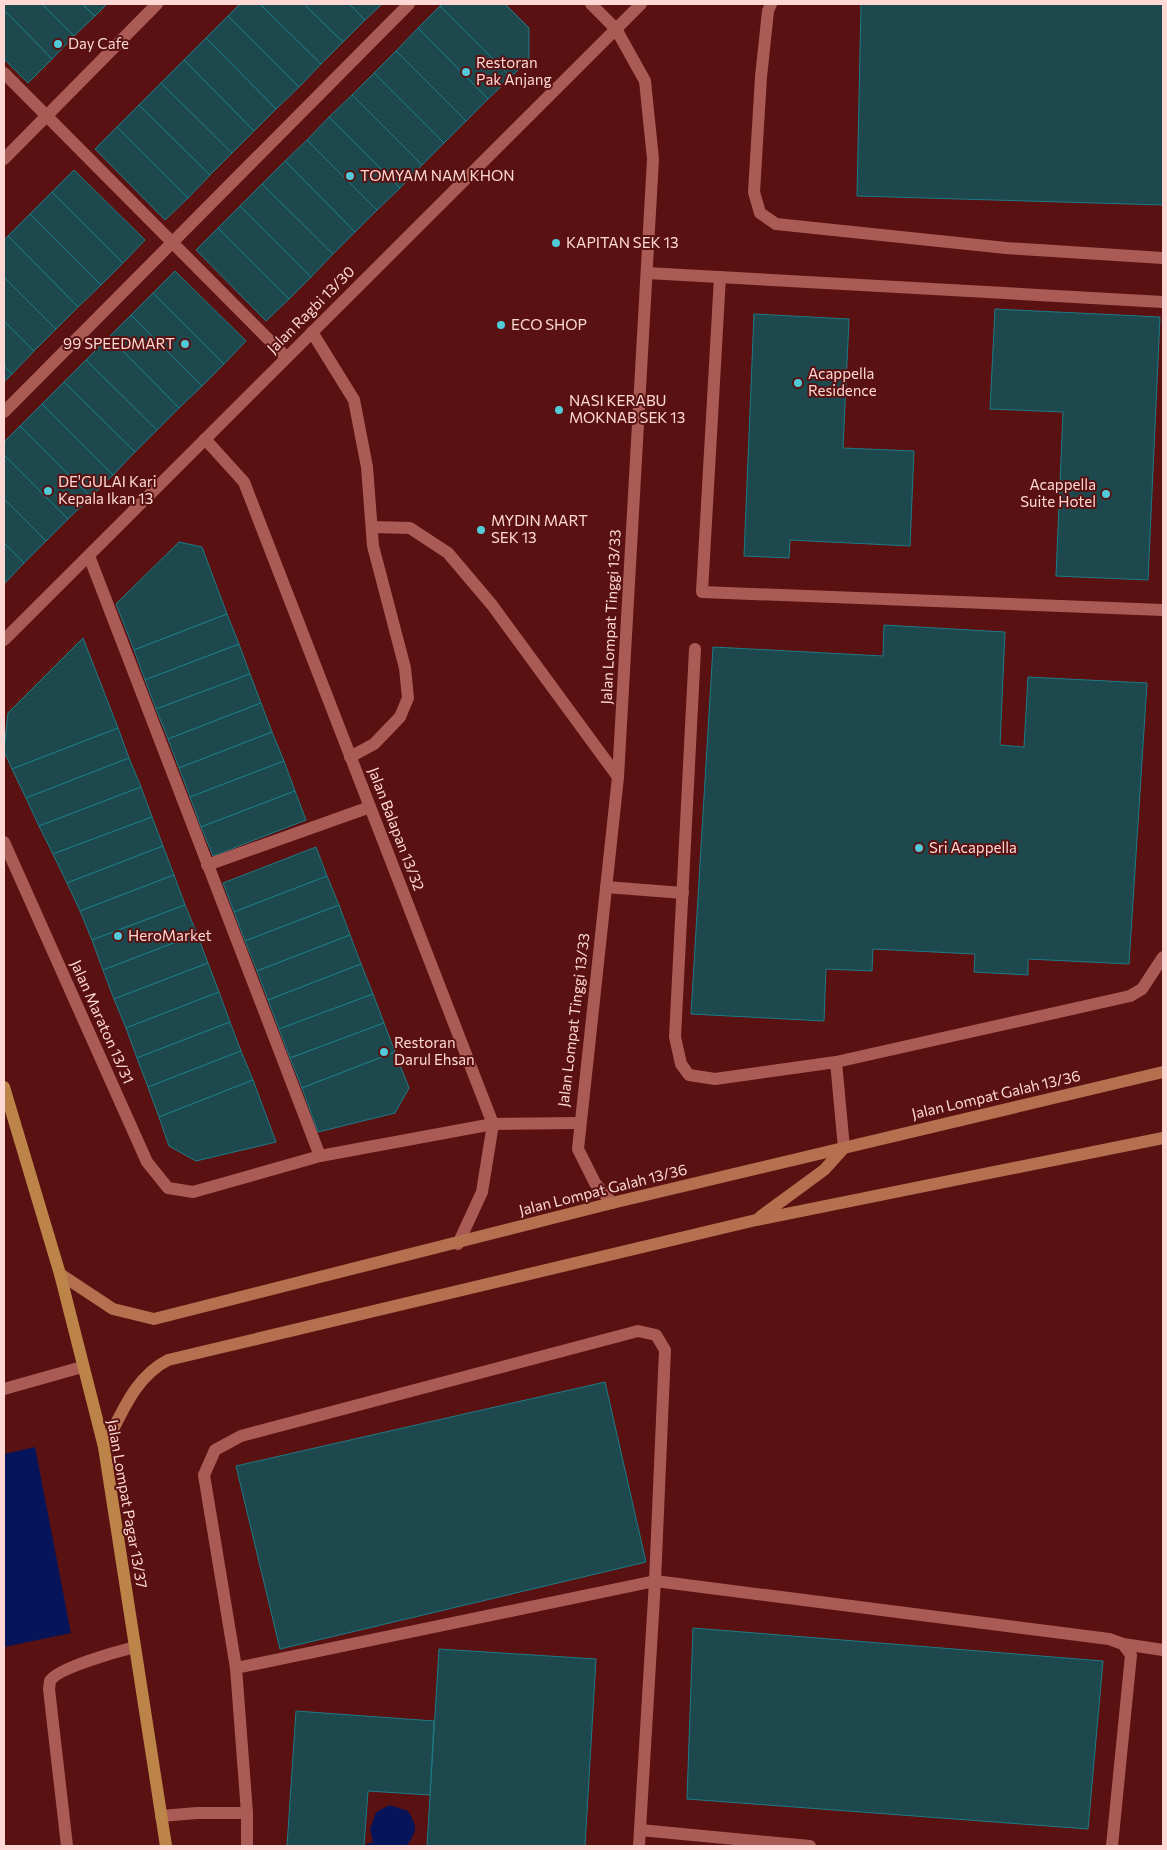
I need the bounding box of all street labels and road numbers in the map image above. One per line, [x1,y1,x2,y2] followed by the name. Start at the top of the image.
[263,262,358,357] street label: Jalan Ragbi 13/30
[596,529,624,705] street label: Jalan Lompat Tinggi 13/33
[365,764,429,893] street label: Jalan Balapan 13/32
[553,932,593,1108] street label: Jalan Lompat Tinggi 13/33
[67,957,138,1086] street label: Jalan Maraton 13/31
[910,1066,1082,1122] street label: Jalan Lompat Galah 13/36
[517,1159,689,1219] street label: Jalan Lompat Galah 13/36
[104,1418,152,1590] street label: Jalan Lompat Pagar 13/37

